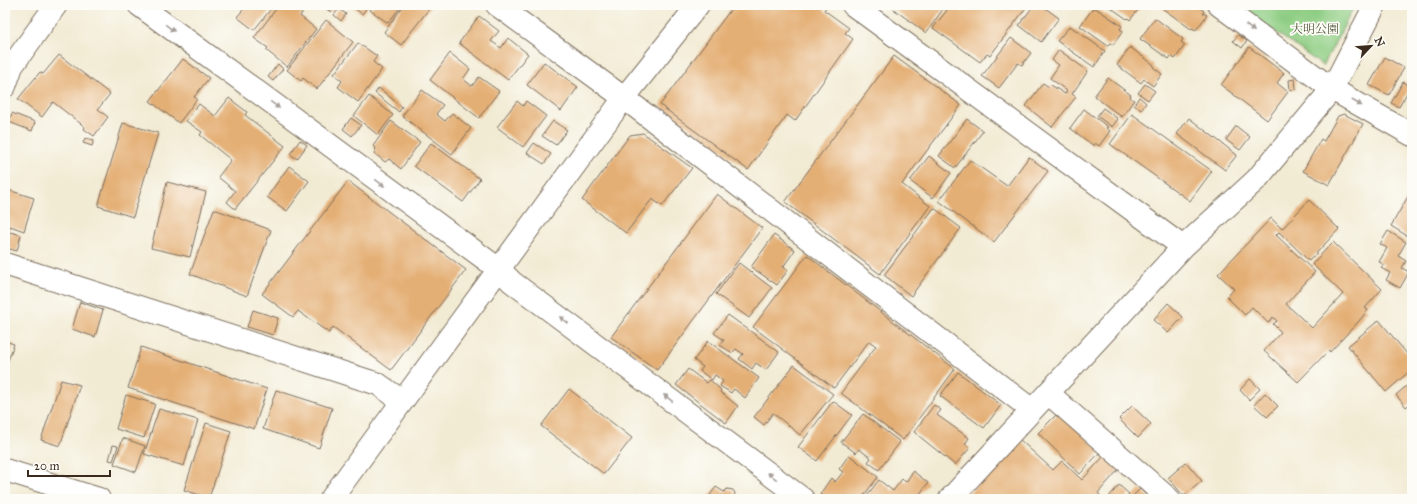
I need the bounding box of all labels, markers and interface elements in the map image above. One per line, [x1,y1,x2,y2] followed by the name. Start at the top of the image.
[1291,22,1339,36] park label: 大明公園
[165,24,176,32] one-way arrow
[1245,24,1256,32] one-way arrow
[1351,26,1391,66] north arrow
[1372,35,1388,49] text: N
[1351,99,1363,106] one-way arrow
[270,101,280,109] one-way arrow
[374,178,385,187] one-way arrow
[558,316,569,324] one-way arrow
[663,394,673,402] one-way arrow
[28,452,110,478] scale bar
[34,459,60,473] text: 20 m
[767,471,778,480] one-way arrow

